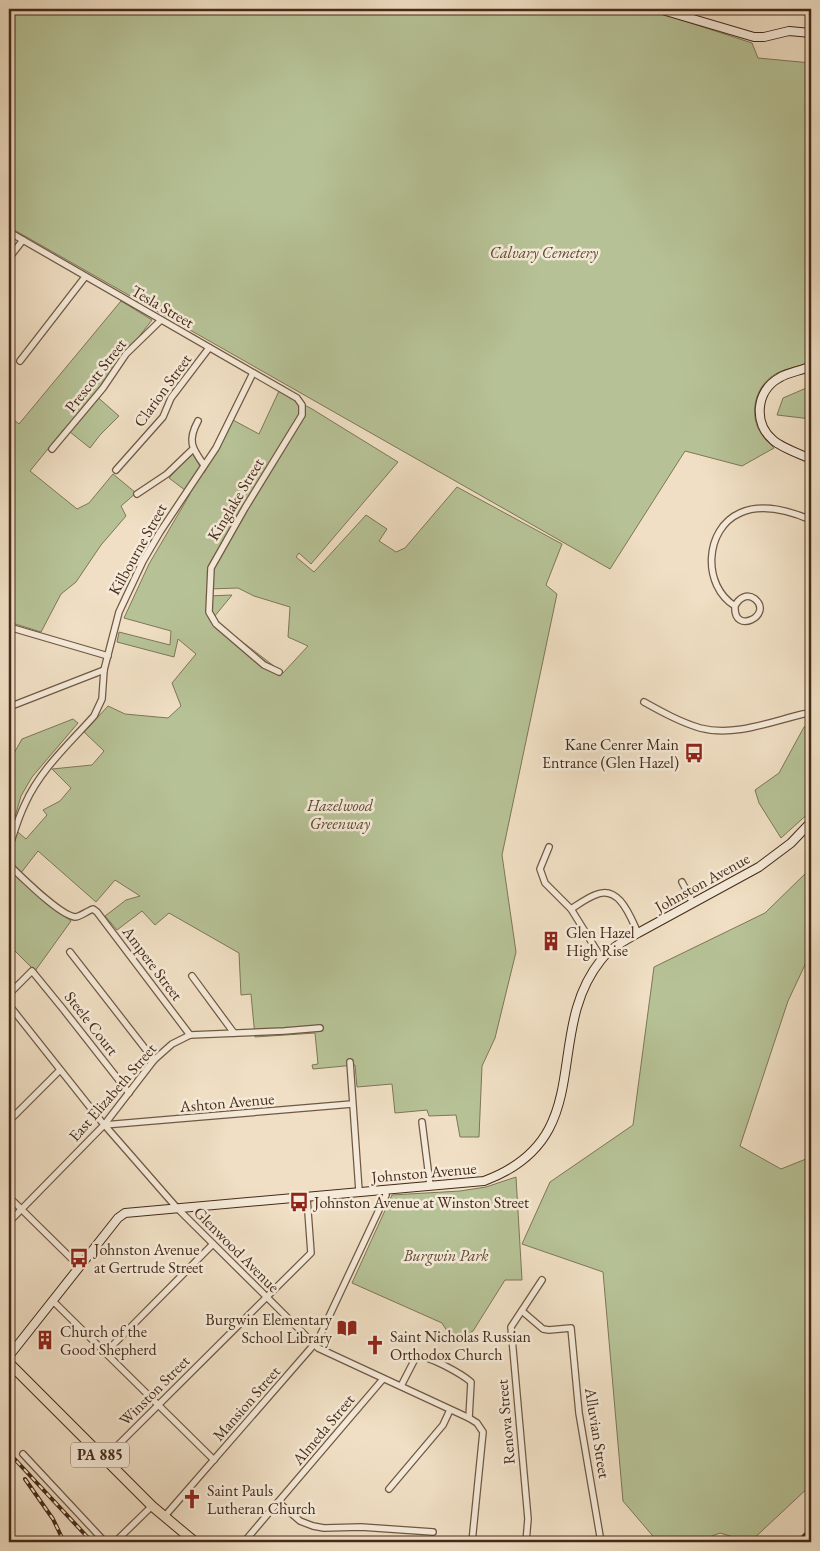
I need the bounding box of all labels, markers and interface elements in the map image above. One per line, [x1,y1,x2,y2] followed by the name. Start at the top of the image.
[490,242,599,263] park label: Calvary Cemetery
[128,280,198,333] street label: Tesla Street
[60,334,131,416] street label: Prescott Street
[129,350,196,431] street label: Clarion Street
[203,454,268,544] street label: Kinglake Street
[104,500,171,599] street label: Kilbourne Street
[542,734,680,773] place label: Kane Cenrer Main Entrance (Glen Hazel)
[683,742,705,764] bus stop icon: Kane Cenrer Main Entrance (Glen Hazel)
[306,795,374,834] park label: Hazelwood Greenway
[649,848,753,918] street label: Johnston Avenue
[117,921,187,1005] street label: Ampere Street
[566,922,635,961] place label: Glen Hazel High Rise
[540,930,562,952] building icon: Glen Hazel High Rise
[60,987,123,1060] street label: Steele Court
[64,1039,161,1146] street label: East Elizabeth Street
[178,1088,275,1117] street label: Ashton Avenue
[369,1157,478,1188] street label: Johnston Avenue
[288,1191,310,1213] bus stop icon: Johnston Avenue at Winston Street
[312,1192,529,1213] place label: Johnston Avenue at Winston Street
[189,1202,284,1297] street label: Glenwood Avenue
[92,1239,203,1278] place label: Johnston Avenue at Gertrude Street
[402,1245,489,1266] park label: Burgwin Park
[68,1247,90,1269] bus stop icon: Johnston Avenue at Gertrude Street
[205,1309,333,1348] place label: Burgwin Elementary School Library
[336,1317,358,1339] library icon: Burgwin Elementary School Library
[60,1321,158,1360] place label: Church of the Good Shepherd
[390,1326,532,1365] place label: Saint Nicholas Russian Orthodox Church
[34,1329,56,1351] building icon: Church of the Good Shepherd
[364,1334,386,1356] church icon: Saint Nicholas Russian Orthodox Church
[115,1351,194,1430] street label: Winston Street
[208,1361,285,1445] street label: Mansion Street
[491,1379,520,1465] street label: Renova Street
[580,1385,615,1480] street label: Alluvian Street
[287,1390,359,1470] street label: Almeda Street
[71,1442,129,1468] road number: PA 885
[207,1480,316,1519] place label: Saint Pauls Lutheran Church
[181,1488,203,1510] church icon: Saint Pauls Lutheran Church

